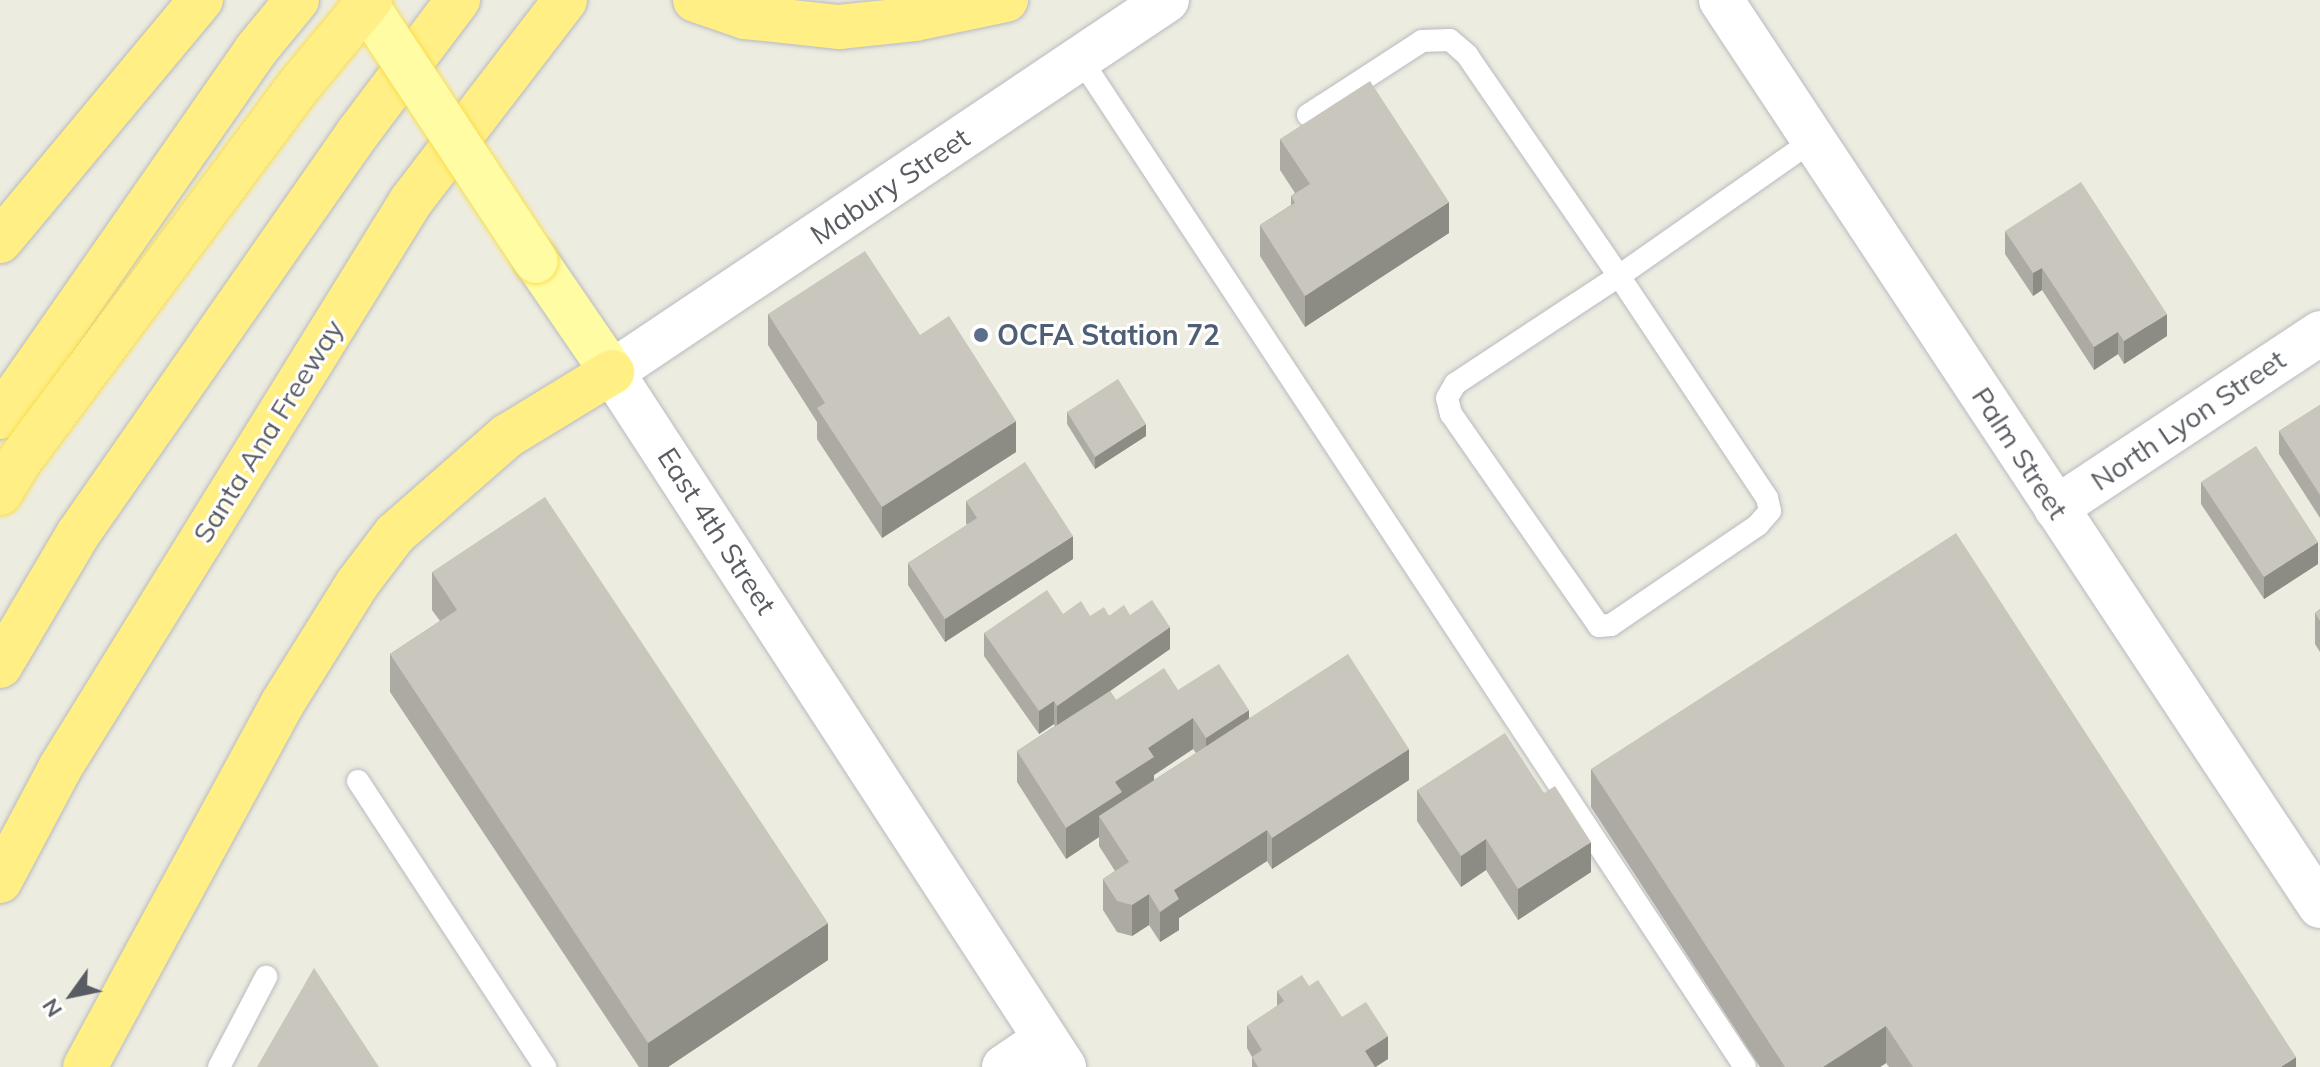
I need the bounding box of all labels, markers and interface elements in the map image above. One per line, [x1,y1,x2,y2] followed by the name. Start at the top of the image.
[804,121,976,251] street label: Mabury Street
[186,313,350,549] street label: Santa Ana Freeway
[997,318,1220,352] place label: OCFA Station 72
[972,326,990,344] marker: OCFA Station 72
[2084,343,2292,497] street label: North Lyon Street
[1965,381,2075,525] street label: Palm Street
[651,441,783,621] street label: East 4th Street
[32,955,112,1035] north arrow
[36,993,68,1023] text: N

